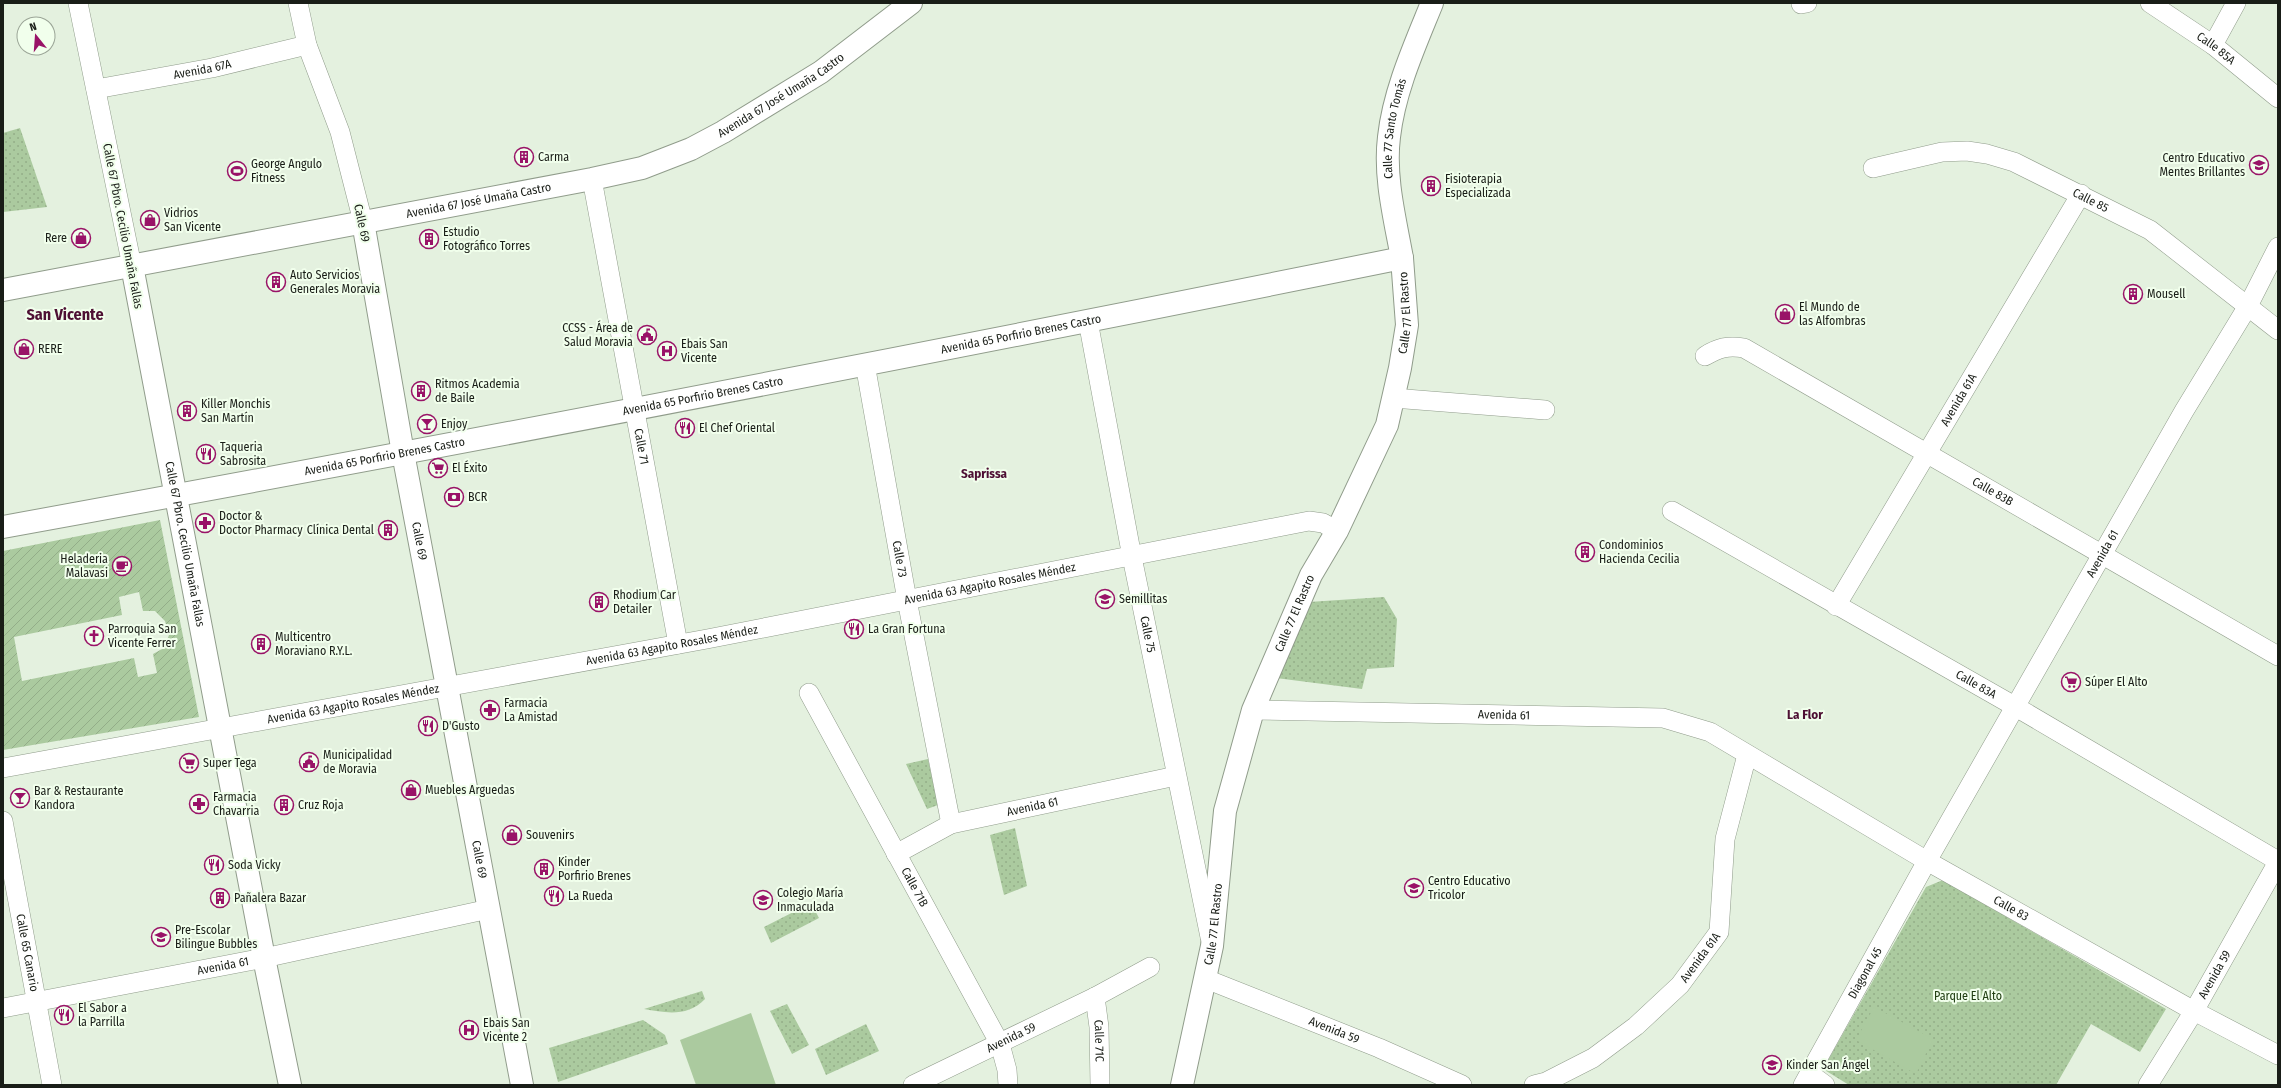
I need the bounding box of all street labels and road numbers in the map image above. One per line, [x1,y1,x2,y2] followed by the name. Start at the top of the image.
[2194,29,2239,68] street label: Calle 85A
[715,50,847,141] street label: Avenida 67 José Umaña Castro
[172,56,233,82] street label: Avenida 67A
[1381,76,1409,179] street label: Calle 77 Santo Tomás
[100,142,146,310] street label: Calle 67 Pbro. Cecilio Umaña Fallas
[405,180,552,221] street label: Avenida 67 José Umaña Castro
[2070,186,2111,215] street label: Calle 85
[351,203,373,243] street label: Calle 69
[1395,271,1414,355] street label: Calle 77 El Rastro
[940,311,1102,357] street label: Avenida 65 Porfirio Brenes Castro
[1938,370,1980,428] street label: Avenida 61A
[621,374,784,418] street label: Avenida 65 Porfirio Brenes Castro
[631,427,652,466] street label: Calle 71
[303,434,466,478] street label: Avenida 65 Porfirio Brenes Castro
[162,460,208,628] street label: Calle 67 Pbro. Cecilio Umaña Fallas
[1970,474,2016,509] street label: Calle 83B
[409,521,430,561] street label: Calle 69
[2084,528,2122,580] street label: Avenida 61
[890,539,910,578] street label: Calle 73
[903,560,1077,607] street label: Avenida 63 Agapito Rosales Méndez
[1272,573,1317,654] street label: Calle 77 El Rastro
[1137,615,1159,654] street label: Calle 75
[585,622,759,668] street label: Avenida 63 Agapito Rosales Méndez
[1953,667,2000,702] street label: Calle 83A
[266,681,440,726] street label: Avenida 63 Agapito Rosales Méndez
[1478,707,1530,722] street label: Avenida 61
[1006,794,1059,819] street label: Avenida 61
[469,839,490,880] street label: Calle 69
[898,865,931,910] street label: Calle 71B
[1201,883,1225,966] street label: Calle 77 El Rastro
[1991,893,2031,924] street label: Calle 83
[13,913,42,993] street label: Calle 65 Canario
[1677,929,1724,985] street label: Avenida 61A
[1845,944,1885,1001] street label: Diagonal 45
[2195,948,2234,1001] street label: Avenida 59
[196,954,250,978] street label: Avenida 61
[1307,1014,1362,1047] street label: Avenida 59
[1091,1019,1107,1062] street label: Calle 71C
[984,1020,1038,1055] street label: Avenida 59

